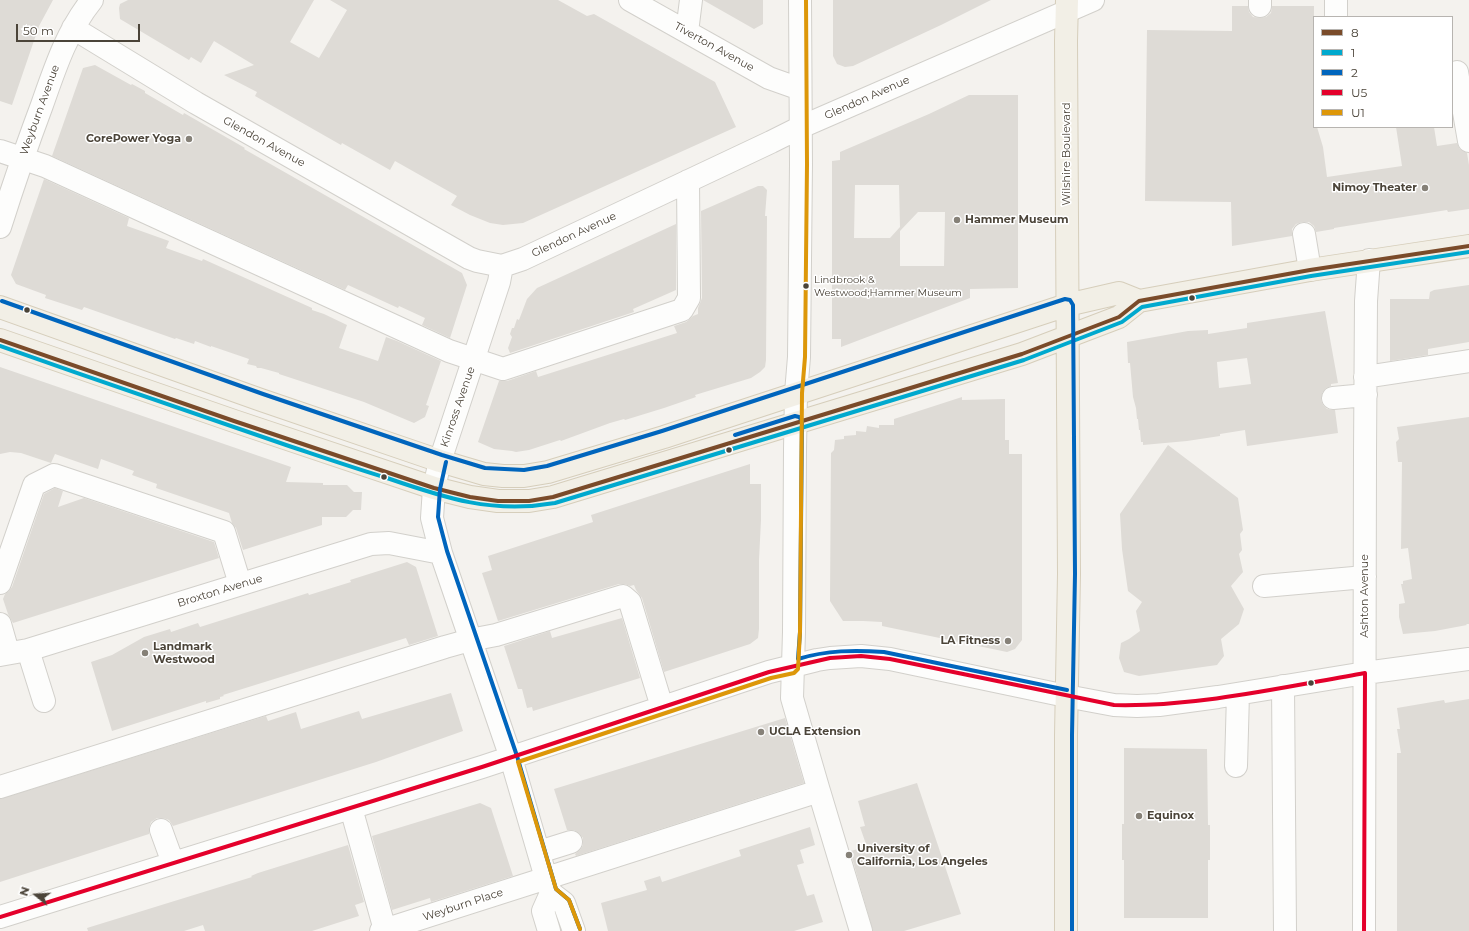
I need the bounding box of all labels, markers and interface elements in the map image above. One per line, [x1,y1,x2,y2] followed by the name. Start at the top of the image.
[18,16,142,42] scale bar
[1313,16,1453,128] legend
[672,20,756,74] street label: Tiverton Avenue
[23,23,54,38] text: 50 m
[1351,25,1359,40] text: 8
[1351,45,1355,60] text: 1
[18,63,62,157] street label: Weyburn Avenue
[1351,65,1358,80] text: 2
[822,73,912,123] street label: Glendon Avenue
[1351,85,1367,100] text: U5
[1060,102,1074,206] street label: Wilshire Boulevard
[1351,105,1365,120] text: U1
[221,114,307,170] street label: Glendon Avenue
[86,132,181,146] place label: CorePower Yoga
[184,134,194,144] marker: CorePower Yoga
[1332,181,1417,195] place label: Nimoy Theater
[1420,183,1430,193] marker: Nimoy Theater
[530,210,618,260] street label: Glendon Avenue
[965,213,1069,227] place label: Hammer Museum
[952,215,962,225] marker: Hammer Museum
[814,274,962,298] place label: Lindbrook & Westwood;Hammer Museum
[801,281,811,291] marker: Lindbrook & Westwood;Hammer Museum
[1187,293,1197,303] unlabelled marker
[22,305,32,315] unlabelled marker
[438,365,478,449] street label: Kinross Avenue
[724,445,734,455] unlabelled marker
[379,472,389,482] unlabelled marker
[1358,554,1372,638] street label: Ashton Avenue
[176,572,264,610] street label: Broxton Avenue
[940,634,1000,648] place label: LA Fitness
[1003,636,1013,646] marker: LA Fitness
[153,640,215,666] place label: Landmark Westwood
[140,648,150,658] marker: Landmark Westwood
[1306,678,1316,688] unlabelled marker
[769,725,861,739] place label: UCLA Extension
[756,727,766,737] marker: UCLA Extension
[1147,809,1194,823] place label: Equinox
[1134,811,1144,821] marker: Equinox
[857,842,988,868] place label: University of California, Los Angeles
[844,850,854,860] marker: University of California, Los Angeles
[16,875,56,915] north arrow
[17,885,33,898] text: N
[421,886,505,924] street label: Weyburn Place

